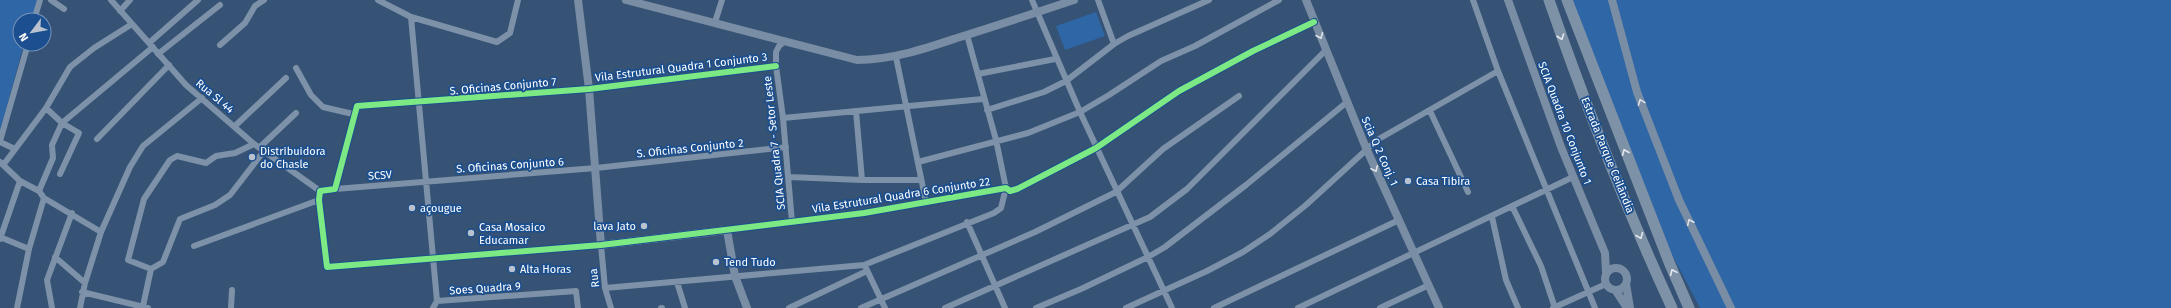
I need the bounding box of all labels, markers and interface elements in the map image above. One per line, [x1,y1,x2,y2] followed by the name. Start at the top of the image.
[12,12,52,52] north arrow
[16,30,31,44] text: N
[1315,32,1323,40] one-way arrow
[1557,33,1565,40] one-way arrow
[594,50,768,85] street label: Vila Estrutural Quadra 1 Conjunto 3
[1535,60,1594,186] street label: SCIA Quadra 10 Conjunto 1
[449,75,557,98] street label: S. Oficinas Conjunto 7
[761,75,788,211] street label: SCIA Quadra 7 - Setor Leste
[193,77,237,116] street label: Rua Sl 44
[1578,95,1637,215] street label: Estrada Parque Ceilândia
[1637,98,1645,105] one-way arrow
[1358,115,1401,188] street label: Scia Q 2 Conj. 1
[636,136,744,161] street label: S. Oficinas Conjunto 2
[260,145,326,171] place label: Distribuidora do Chasle
[1622,148,1630,155] one-way arrow
[247,152,257,162] marker: Distribuidora do Chasle
[456,155,564,176] street label: S. Oficinas Conjunto 6
[1370,165,1378,173] one-way arrow
[368,168,393,183] street label: SCSV
[811,175,991,216] street label: Vila Estrutural Quadra 6 Conjunto 22
[1416,175,1470,188] place label: Casa Tibira
[1403,176,1413,186] marker: Casa Tibira
[420,202,462,215] place label: açougue
[407,203,417,213] marker: açougue
[1687,219,1695,227] one-way arrow
[593,220,636,233] place label: lava Jato
[479,221,545,247] place label: Casa Mosaico Educamar
[639,221,649,231] marker: lava Jato
[466,228,476,238] marker: Casa Mosaico Educamar
[1635,232,1643,239] one-way arrow
[724,256,776,269] place label: Tend Tudo
[711,257,721,267] marker: Tend Tudo
[520,263,571,276] place label: Alta Horas
[507,264,517,274] marker: Alta Horas
[587,268,602,288] street label: Rua
[1670,269,1678,277] one-way arrow
[449,280,521,297] street label: Soes Quadra 9

